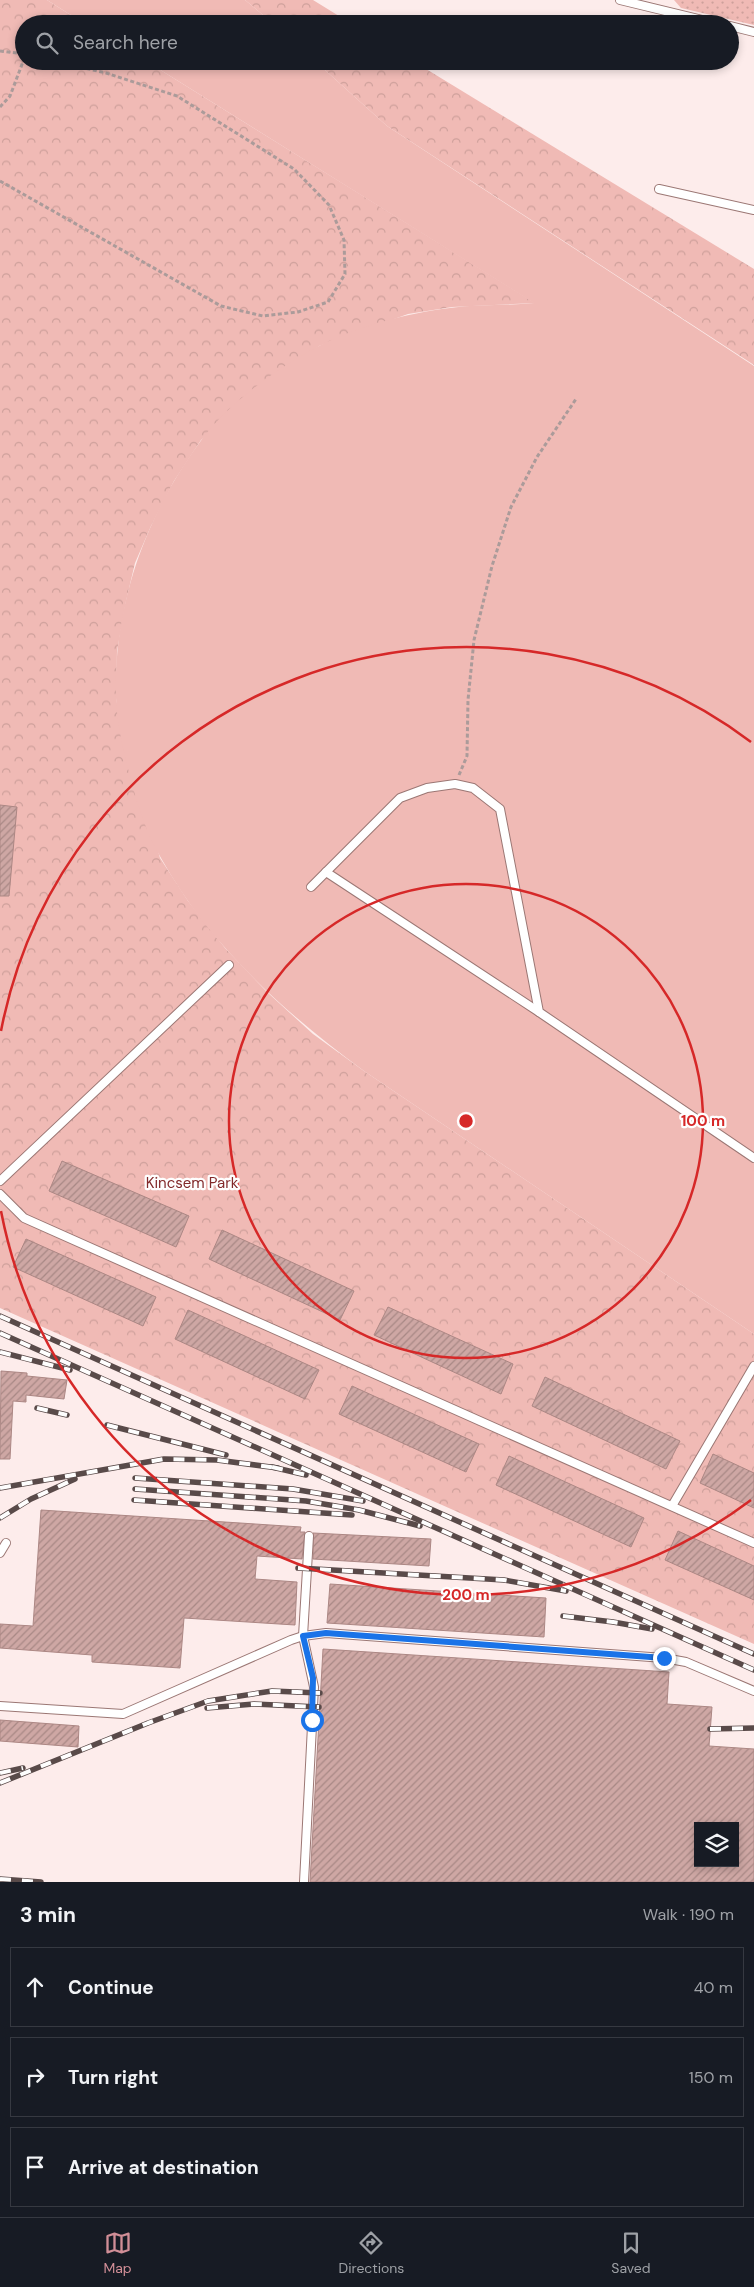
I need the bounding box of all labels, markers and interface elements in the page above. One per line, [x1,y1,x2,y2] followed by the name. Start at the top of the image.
[15,15,739,70] search box
[33,29,61,57] icon: search
[73,30,178,55] text: Search here
[681,1111,725,1131] text: 100 m
[457,1112,475,1130] centre of rings
[146,1173,239,1193] park label: Kincsem Park
[442,1585,490,1605] text: 200 m
[653,1647,676,1670] route end
[301,1709,324,1732] route start
[694,1822,739,1867] map controls
[694,1822,739,1867] button: layers
[20,1901,76,1929] text: 3 min
[643,1904,734,1925] text: Walk · 190 m
[21,1973,49,2001] icon: ahead
[68,1975,154,2000] text: Continue
[694,1977,733,1998] text: 40 m
[21,2063,49,2091] icon: right
[68,2065,158,2090] text: Turn right
[689,2067,733,2088] text: 150 m
[21,2153,49,2181] icon: arrive
[68,2155,259,2180] text: Arrive at destination
[103,2229,132,2277] tab: Map
[339,2229,404,2277] tab: Directions
[611,2229,651,2277] tab: Saved

